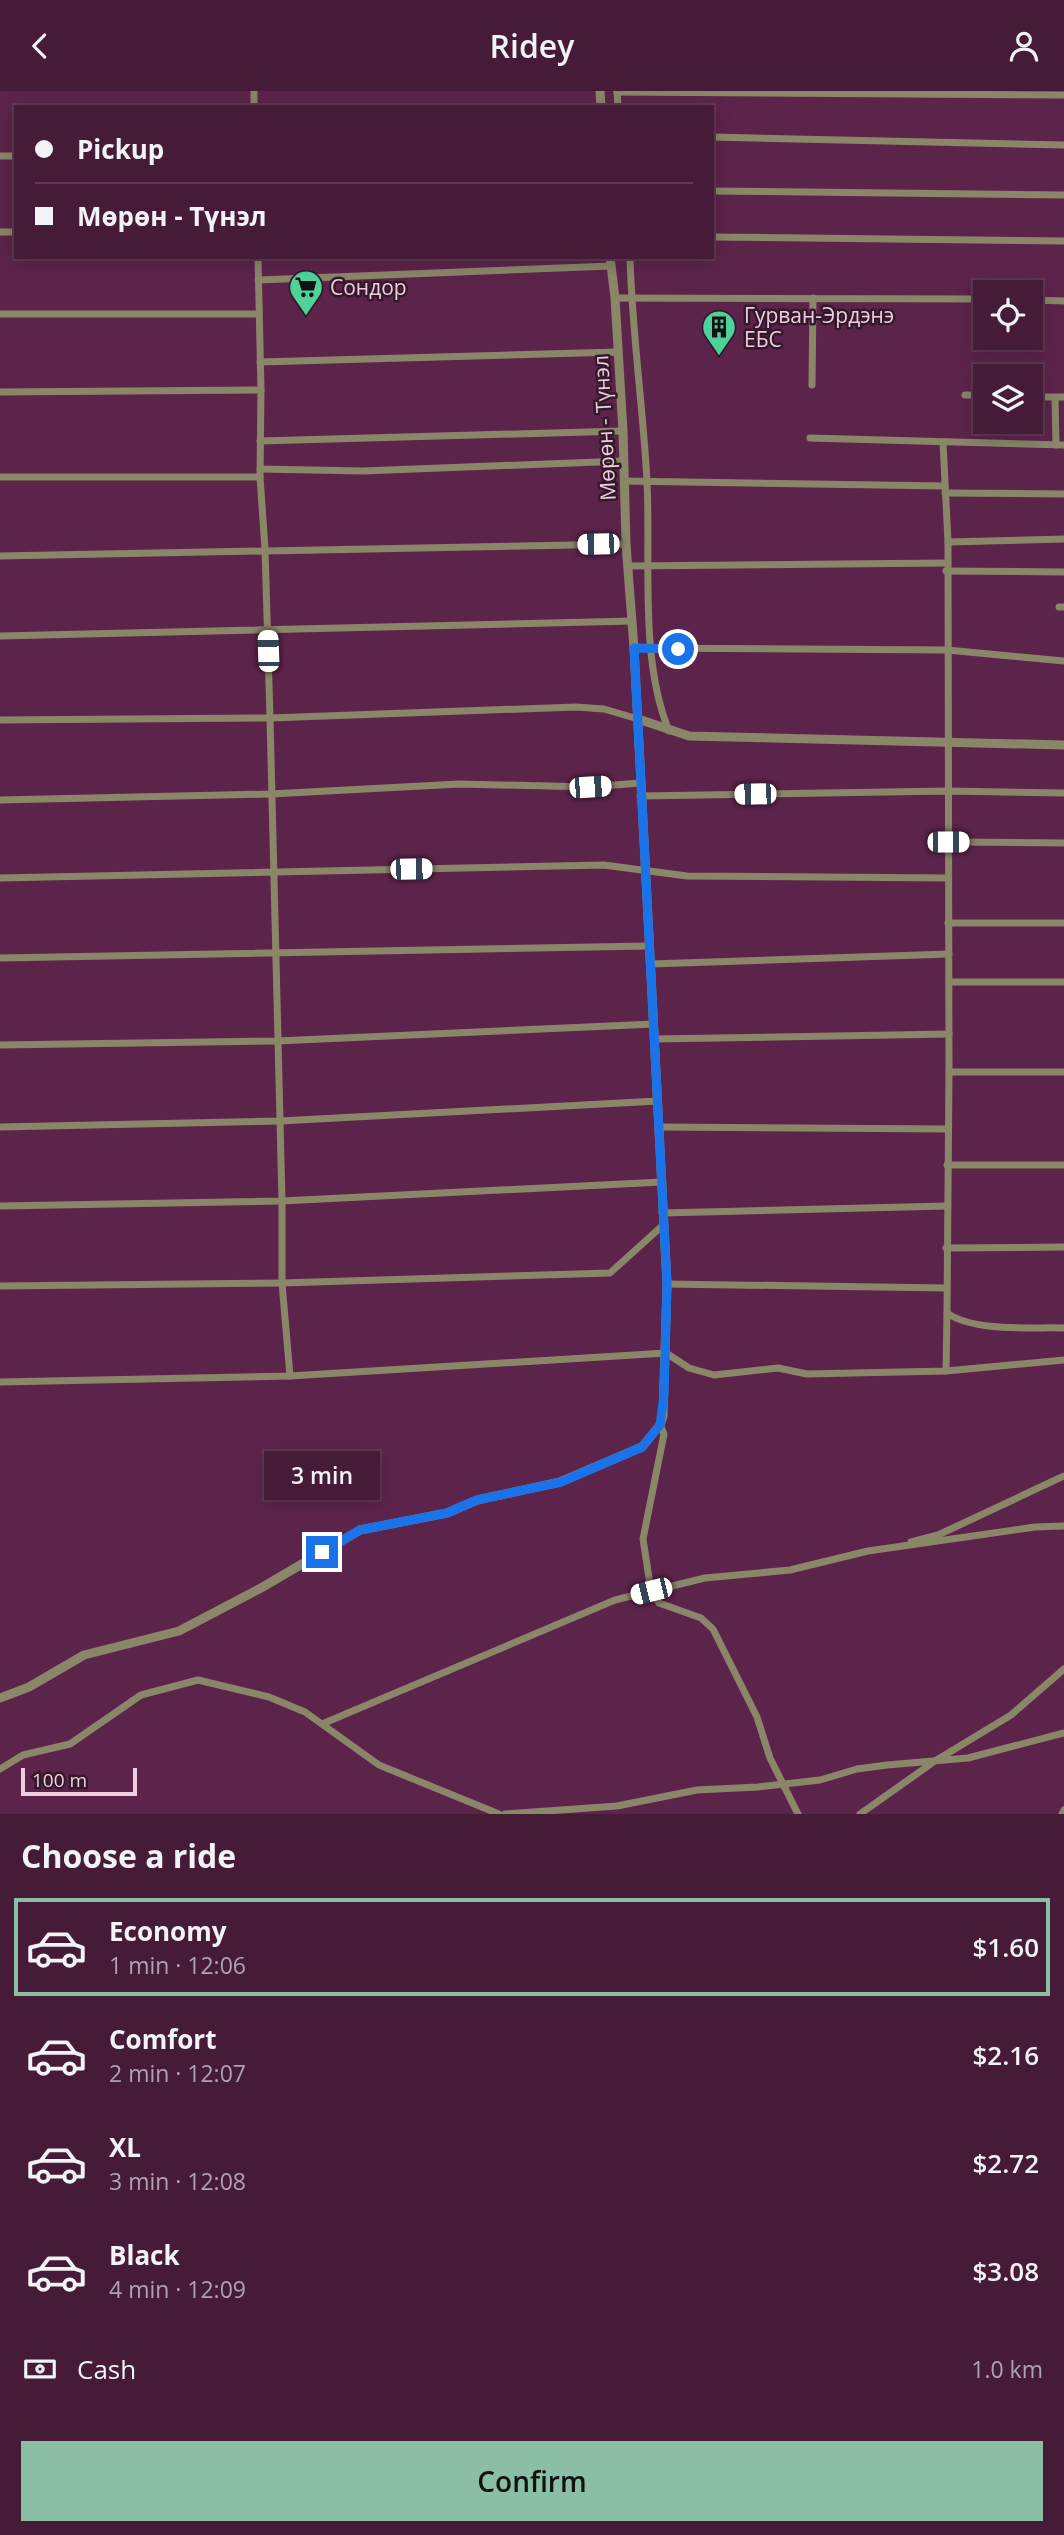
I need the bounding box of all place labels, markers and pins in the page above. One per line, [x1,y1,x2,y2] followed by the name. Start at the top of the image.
[287,268,325,317] supermarket icon: Сондор
[330,273,407,301] place label: Сондор
[744,301,894,353] place label: Гурван-Эрдэнэ ЕБС
[700,308,738,357] building icon: Гурван-Эрдэнэ ЕБС

